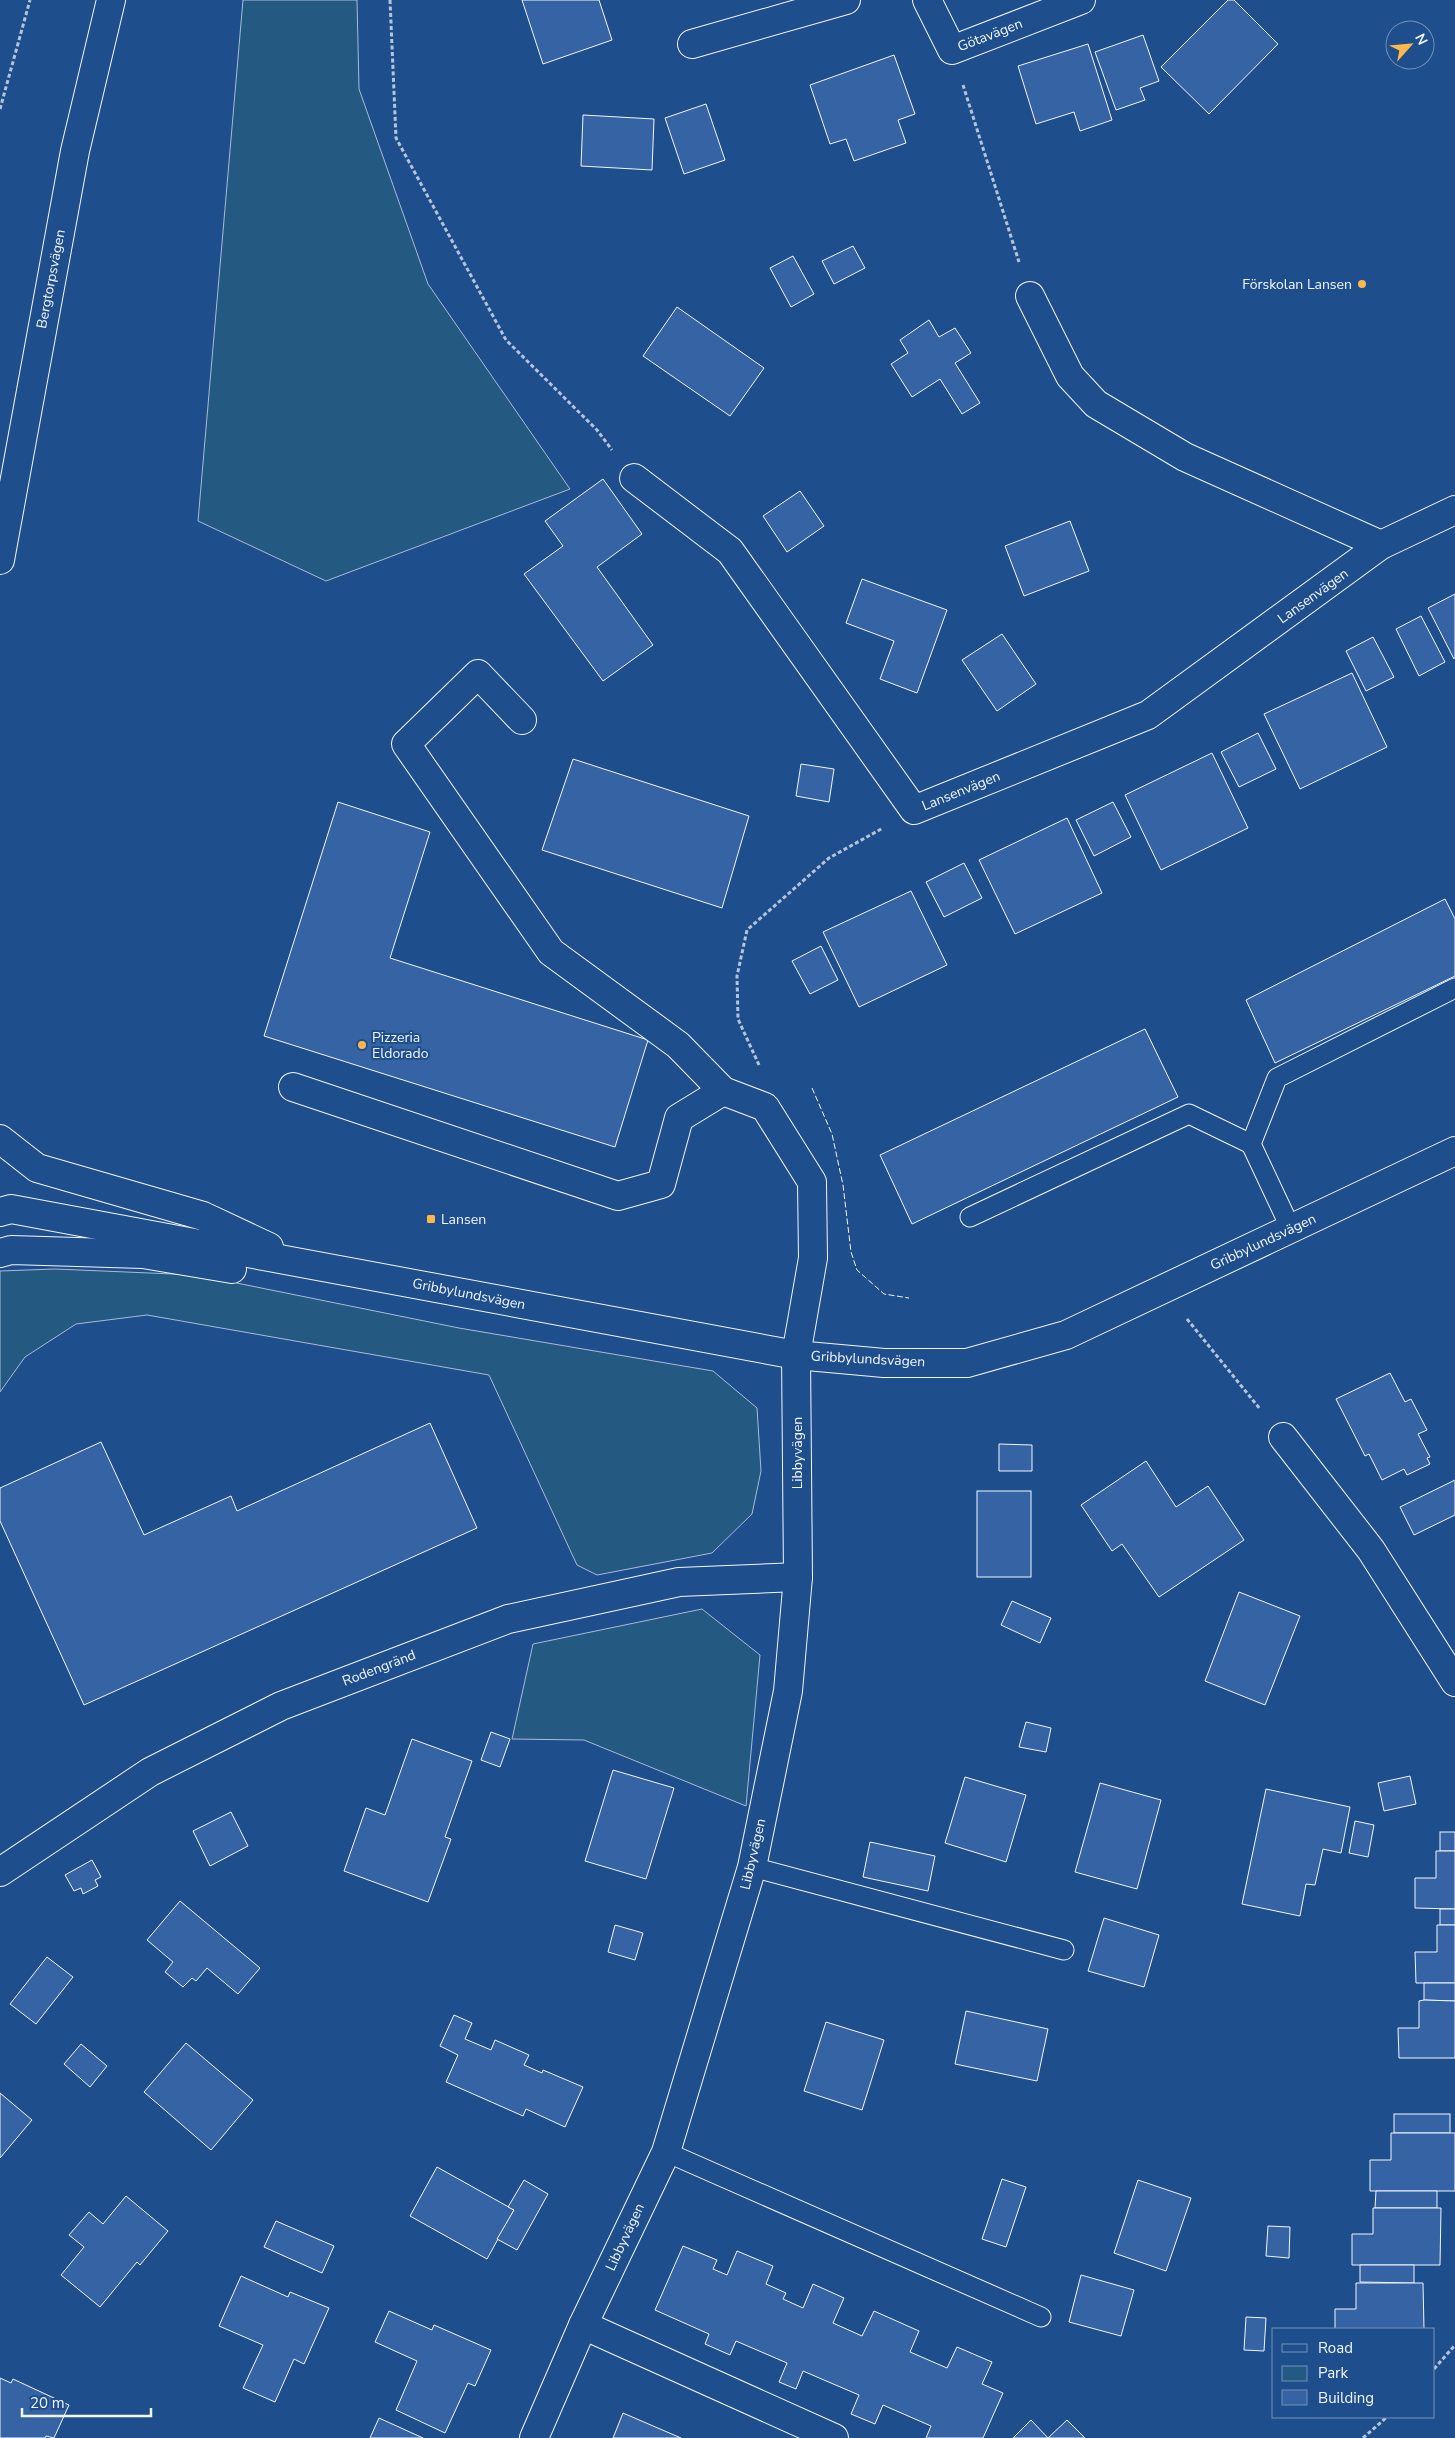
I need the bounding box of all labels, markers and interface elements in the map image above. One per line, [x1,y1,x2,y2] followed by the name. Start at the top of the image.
[955,14,1025,56] street label: Götavägen
[1385,20,1435,70] north arrow
[1410,30,1432,48] text: N
[32,228,70,330] street label: Bergtorpsvägen
[1242,275,1352,294] place label: Förskolan Lansen
[1356,278,1368,290] marker: Förskolan Lansen
[1274,564,1352,628] street label: Lansenvägen
[919,767,1003,815] street label: Lansenvägen
[372,1028,429,1063] place label: Pizzeria Eldorado
[356,1039,368,1051] marker: Pizzeria Eldorado
[1207,1209,1319,1275] street label: Gribbylundsvägen
[441,1210,486,1229] place label: Lansen
[425,1213,437,1225] marker: Lansen
[411,1274,527,1314] street label: Gribbylundsvägen
[810,1347,926,1371] street label: Gribbylundsvägen
[788,1417,807,1489] street label: Libbyvägen
[340,1645,418,1691] street label: Rodengränd
[736,1816,770,1892] street label: Libbyvägen
[601,2200,649,2274] street label: Libbyvägen
[1272,2328,1435,2418] legend
[1318,2338,1353,2358] text: Road
[1318,2363,1348,2383] text: Park
[22,2386,151,2418] scale bar
[1318,2388,1374,2408] text: Building
[30,2393,65,2413] text: 20 m

